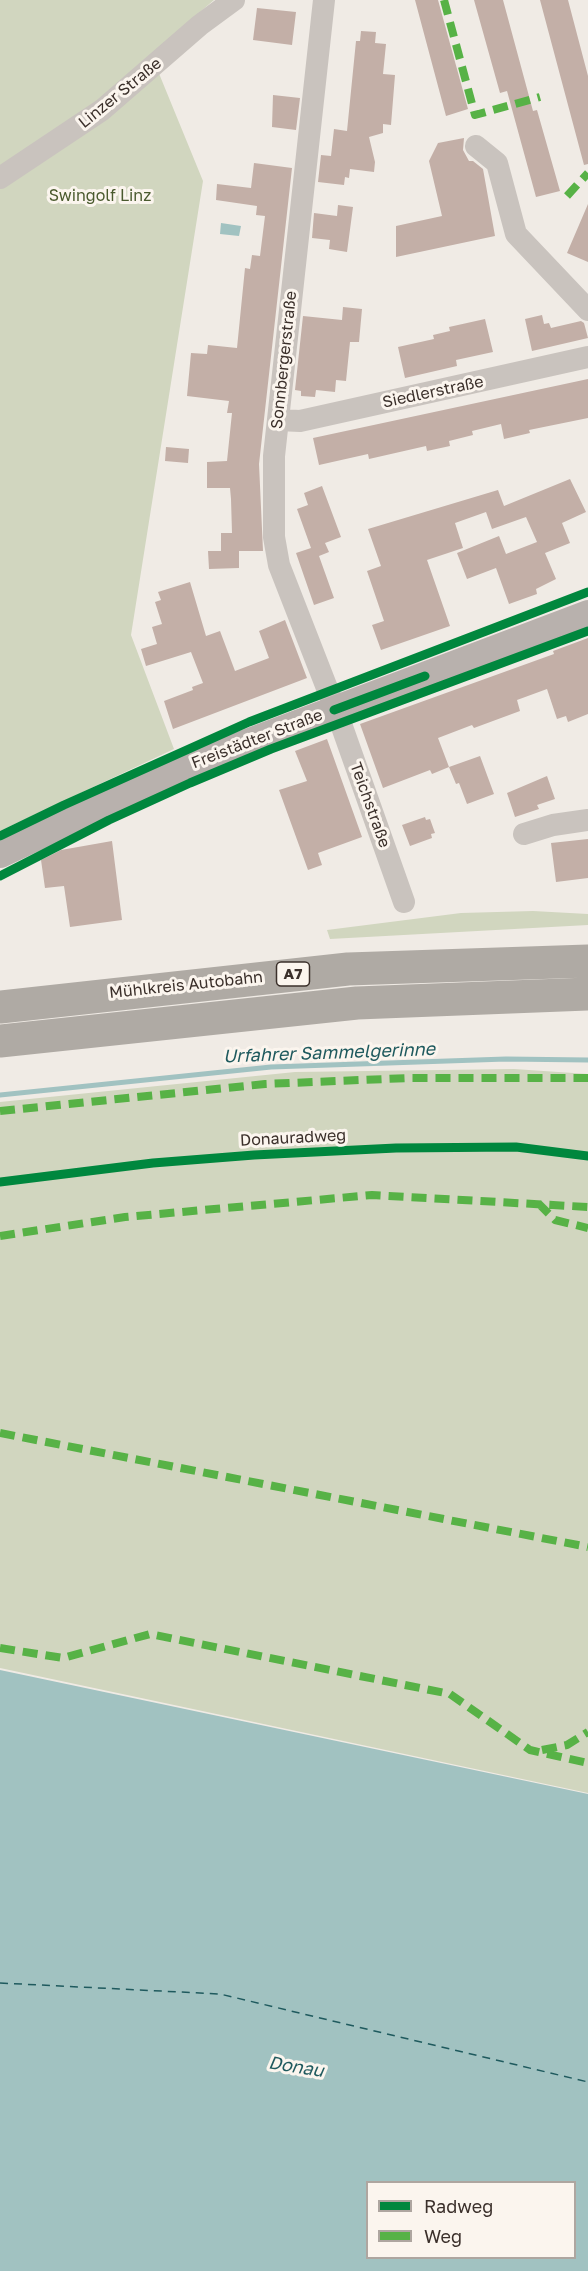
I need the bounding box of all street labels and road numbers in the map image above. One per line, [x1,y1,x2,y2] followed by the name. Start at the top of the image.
[75,54,165,132] street label: Linzer Straße
[267,290,301,430] street label: Sonnbergerstraße
[381,372,485,412] street label: Siedlerstraße
[189,705,325,773] street label: Freistädter Straße
[346,760,394,850] street label: Teichstraße
[276,962,310,986] road number: A7
[108,967,264,1003] street label: Mühlkreis Autobahn
[239,1126,347,1150] street label: Donauradweg

